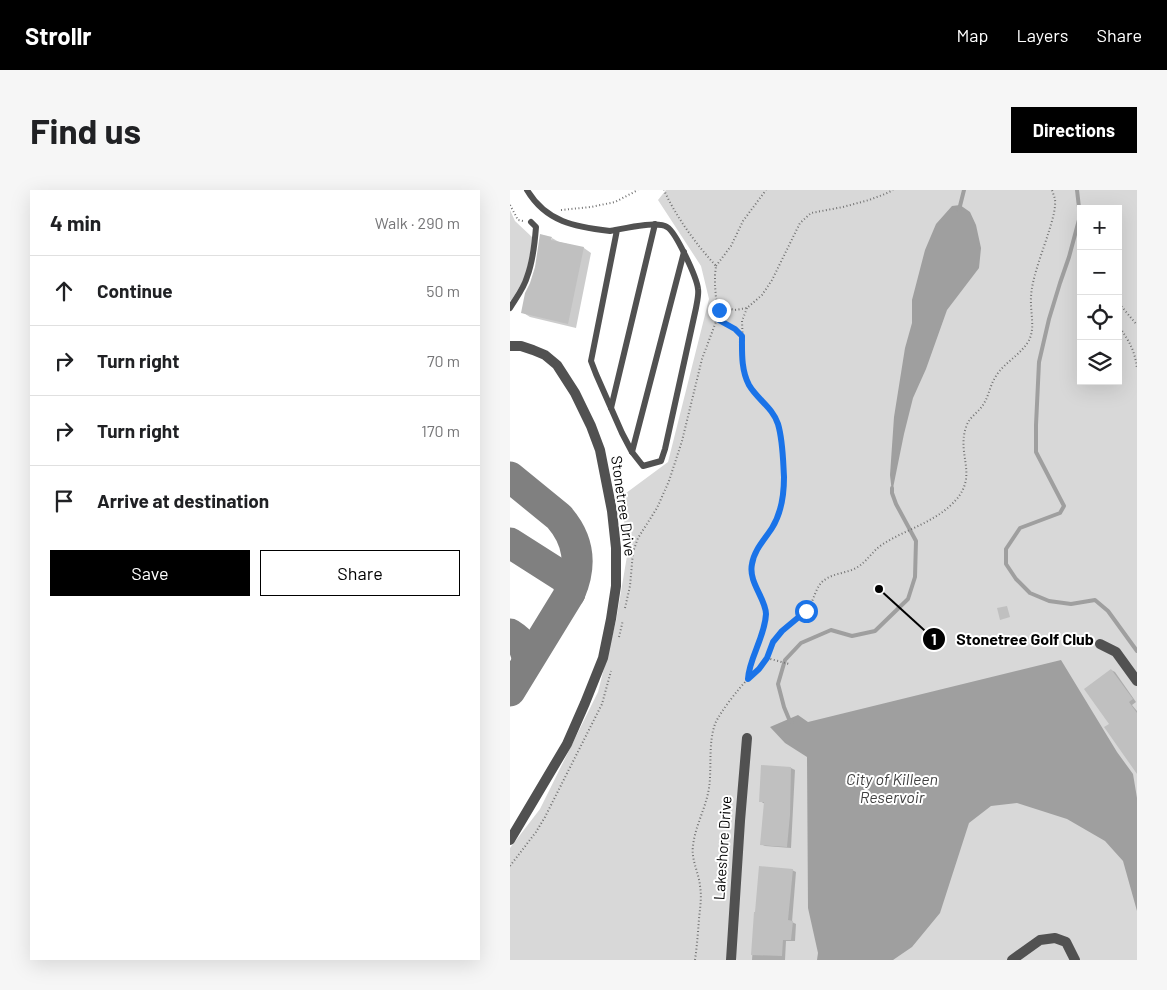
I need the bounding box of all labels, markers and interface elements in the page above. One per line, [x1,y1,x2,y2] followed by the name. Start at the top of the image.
[25,21,92,50] text: Strollr
[956,24,988,46] text: Map
[1016,24,1069,46] text: Layers
[1097,24,1142,46] text: Share
[1011,107,1137,153] button: Directions
[30,109,141,151] text: Find us
[1077,205,1122,385] map controls
[1077,205,1122,250] button: +
[50,210,101,235] text: 4 min
[375,213,460,232] text: Walk · 290 m
[1077,250,1122,295] button: −
[50,277,78,305] icon: ahead
[97,279,173,302] text: Continue
[426,281,460,300] text: 50 m
[1077,295,1122,340] button: locate
[708,299,731,322] route end
[1077,340,1122,385] button: layers
[50,347,78,375] icon: right
[97,349,179,372] text: Turn right
[427,351,460,370] text: 70 m
[50,417,78,445] icon: right
[97,419,179,442] text: Turn right
[421,421,460,440] text: 170 m
[608,454,640,557] street label: Stonetree Drive
[50,487,78,515] icon: arrive
[97,489,269,512] text: Arrive at destination
[50,550,250,596] button: Save
[260,550,460,596] button: Share
[795,600,818,623] route start
[921,624,1104,655] callout: Stonetree Golf Club
[956,629,1094,648] text: Stonetree Golf Club
[931,630,937,648] text: 1
[846,769,938,806] water label: City of Killeen Reservoir
[709,795,735,901] street label: Lakeshore Drive

